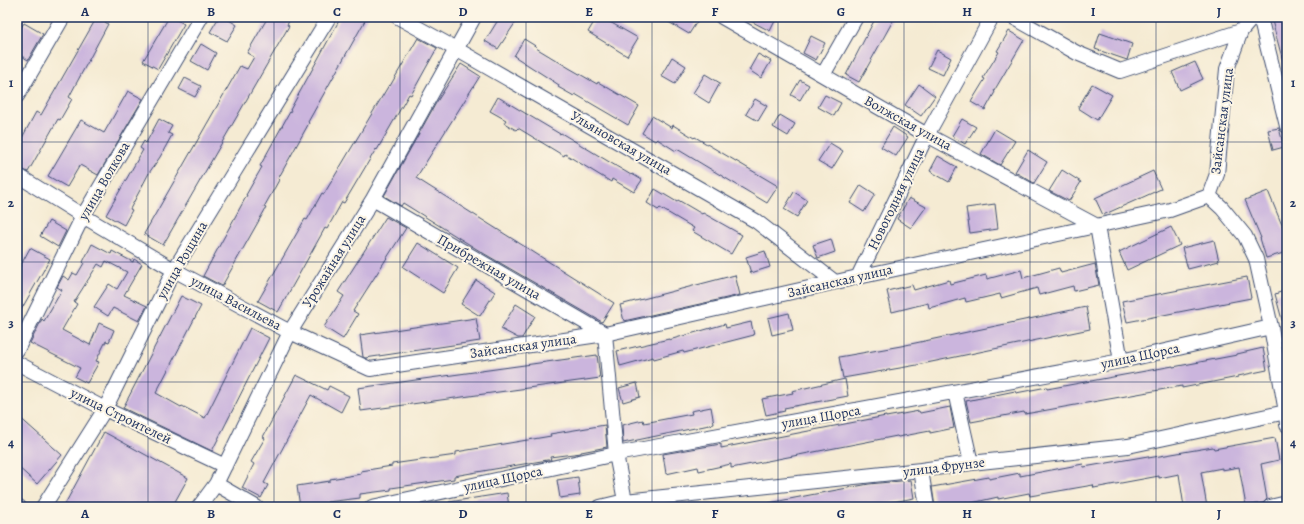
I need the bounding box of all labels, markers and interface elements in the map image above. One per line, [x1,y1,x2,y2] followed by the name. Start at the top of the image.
[80,3,90,20] text: A
[207,3,215,20] text: B
[333,3,341,20] text: C
[458,3,468,20] text: D
[585,3,593,20] text: E
[712,3,719,20] text: F
[837,3,845,20] text: G
[962,3,972,20] text: H
[1091,3,1096,20] text: I
[1217,3,1221,20] text: J
[1206,66,1238,175] street label: Зайсанская улица
[9,74,14,91] text: 1
[1291,74,1296,91] text: 1
[861,91,956,155] street label: Волжская улица
[567,106,675,180] street label: Ульяновская улица
[73,138,134,225] street label: улица Волкова
[863,144,929,253] street label: Новогодняя улица
[8,194,15,211] text: 2
[1290,194,1297,211] text: 2
[298,210,371,311] street label: Урожайная улица
[152,217,212,303] street label: улица Рощина
[434,230,545,305] street label: Прибрежная улица
[786,260,895,302] street label: Зайсанская улица
[186,271,285,335] street label: улица Васильева
[8,314,14,331] text: 3
[1290,314,1296,331] text: 3
[469,329,578,363] street label: Зайсанская улица
[1098,338,1182,374] street label: улица Щорса
[66,383,175,449] street label: улица Строителей
[779,401,862,433] street label: улица Щорса
[8,434,14,451] text: 4
[1290,434,1296,451] text: 4
[901,453,986,482] street label: улица Фрунзе
[461,461,545,497] street label: улица Щорса
[80,505,90,522] text: A
[207,505,215,522] text: B
[333,505,341,522] text: C
[458,505,468,522] text: D
[585,505,593,522] text: E
[712,505,719,522] text: F
[837,505,845,522] text: G
[962,505,972,522] text: H
[1091,505,1096,522] text: I
[1217,505,1221,522] text: J

